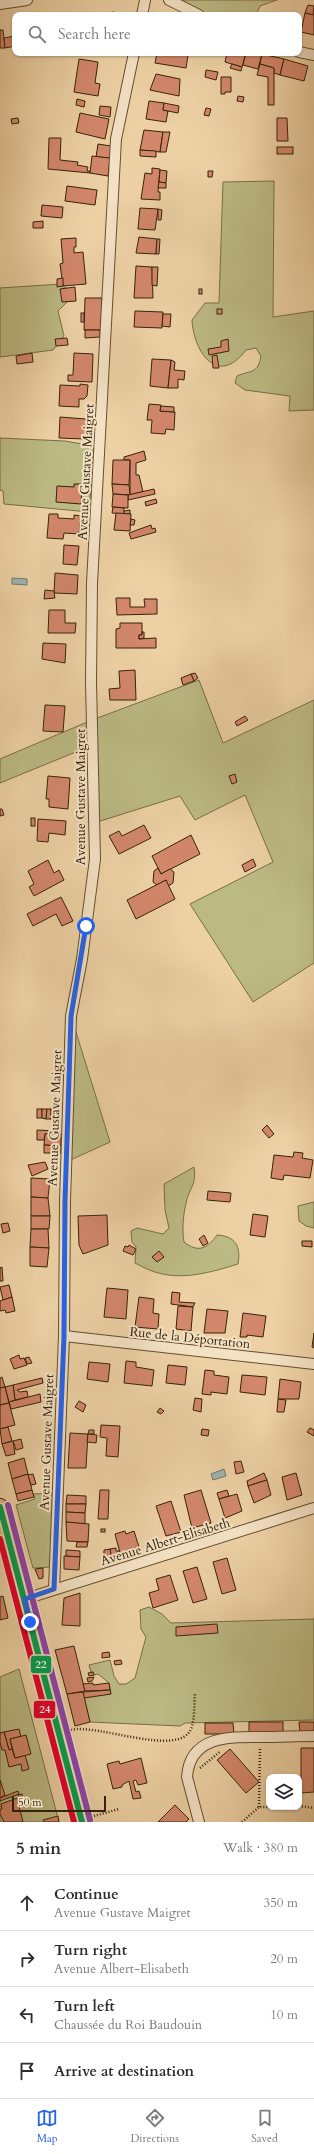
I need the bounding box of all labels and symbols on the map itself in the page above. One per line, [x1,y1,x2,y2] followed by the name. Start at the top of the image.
[73,403,99,541] street label: Avenue Gustave Maigret
[72,729,90,865] street label: Avenue Gustave Maigret
[77,917,95,935] route start
[44,1049,66,1187] street label: Avenue Gustave Maigret
[129,1323,252,1353] street label: Rue de la Déportation
[36,1373,58,1511] street label: Avenue Gustave Maigret
[98,1514,232,1570] street label: Avenue Albert-Elisabeth
[21,1613,39,1631] route end
[30,1655,52,1674] line badge: 22
[35,1657,47,1672] text: 22
[33,1700,56,1719] line badge: 24
[39,1702,51,1717] text: 24
[12,1794,106,1813] scale bar

